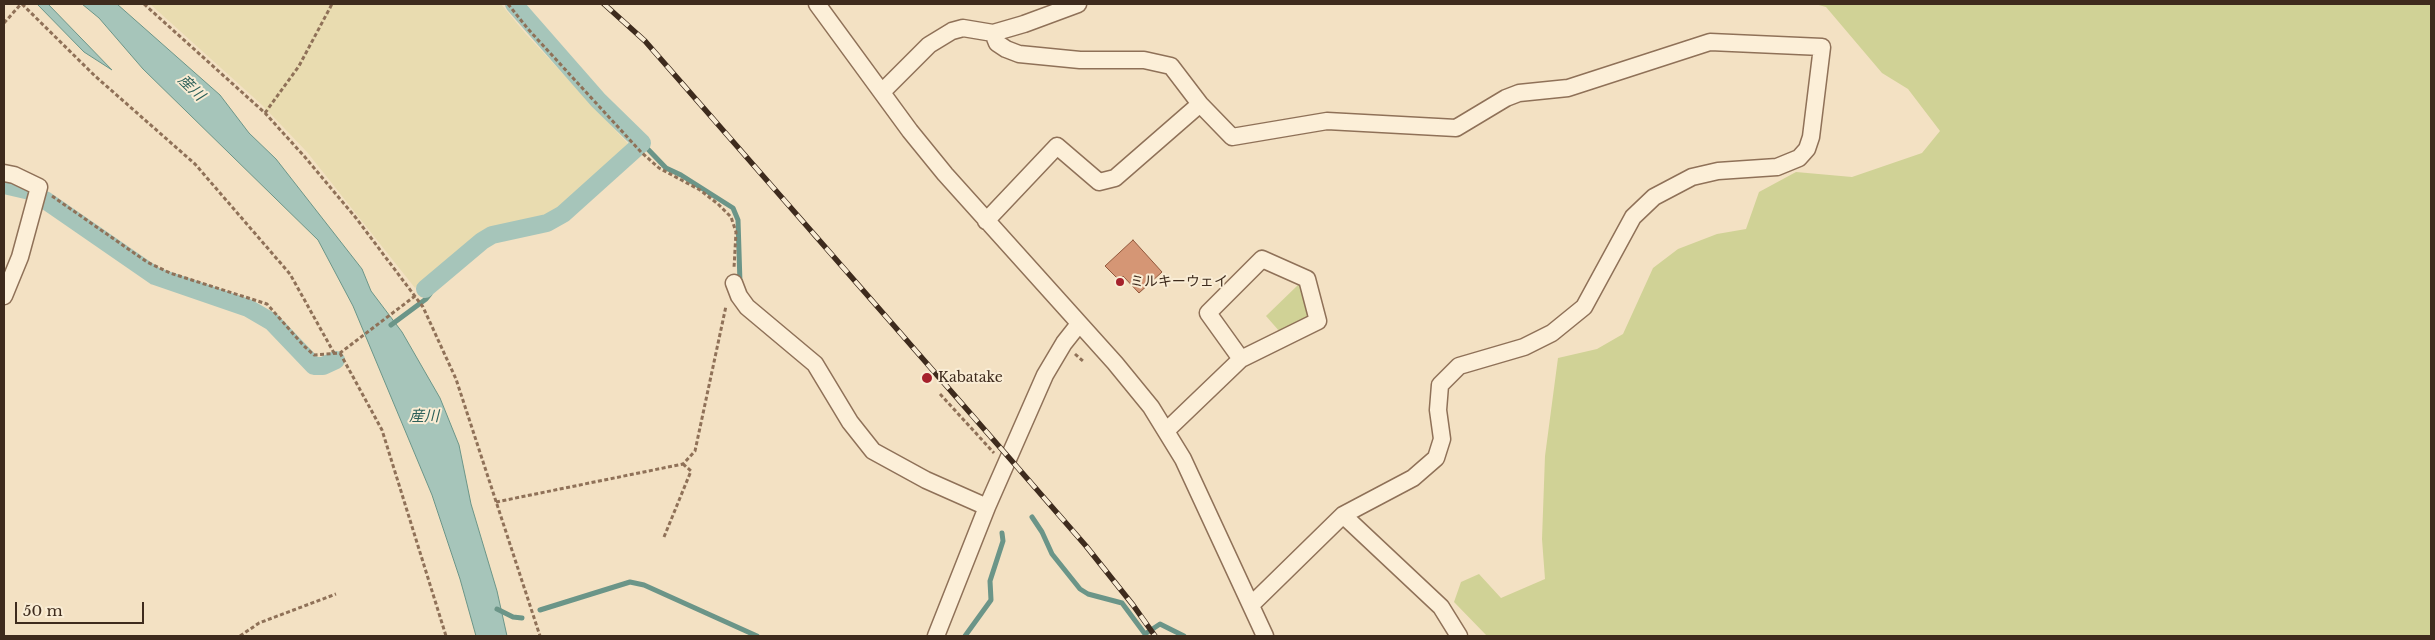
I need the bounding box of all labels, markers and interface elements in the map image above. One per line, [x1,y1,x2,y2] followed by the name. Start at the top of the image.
[174,71,208,105] water label: 産川
[1130,274,1228,290] place label: ミルキーウェイ
[1114,276,1126,288] marker: ミルキーウェイ
[938,370,1003,386] place label: Kabatake
[920,371,934,385] marker: Kabatake
[409,408,439,426] water label: 産川
[18,592,146,624] scale bar
[23,601,63,620] text: 50 m

